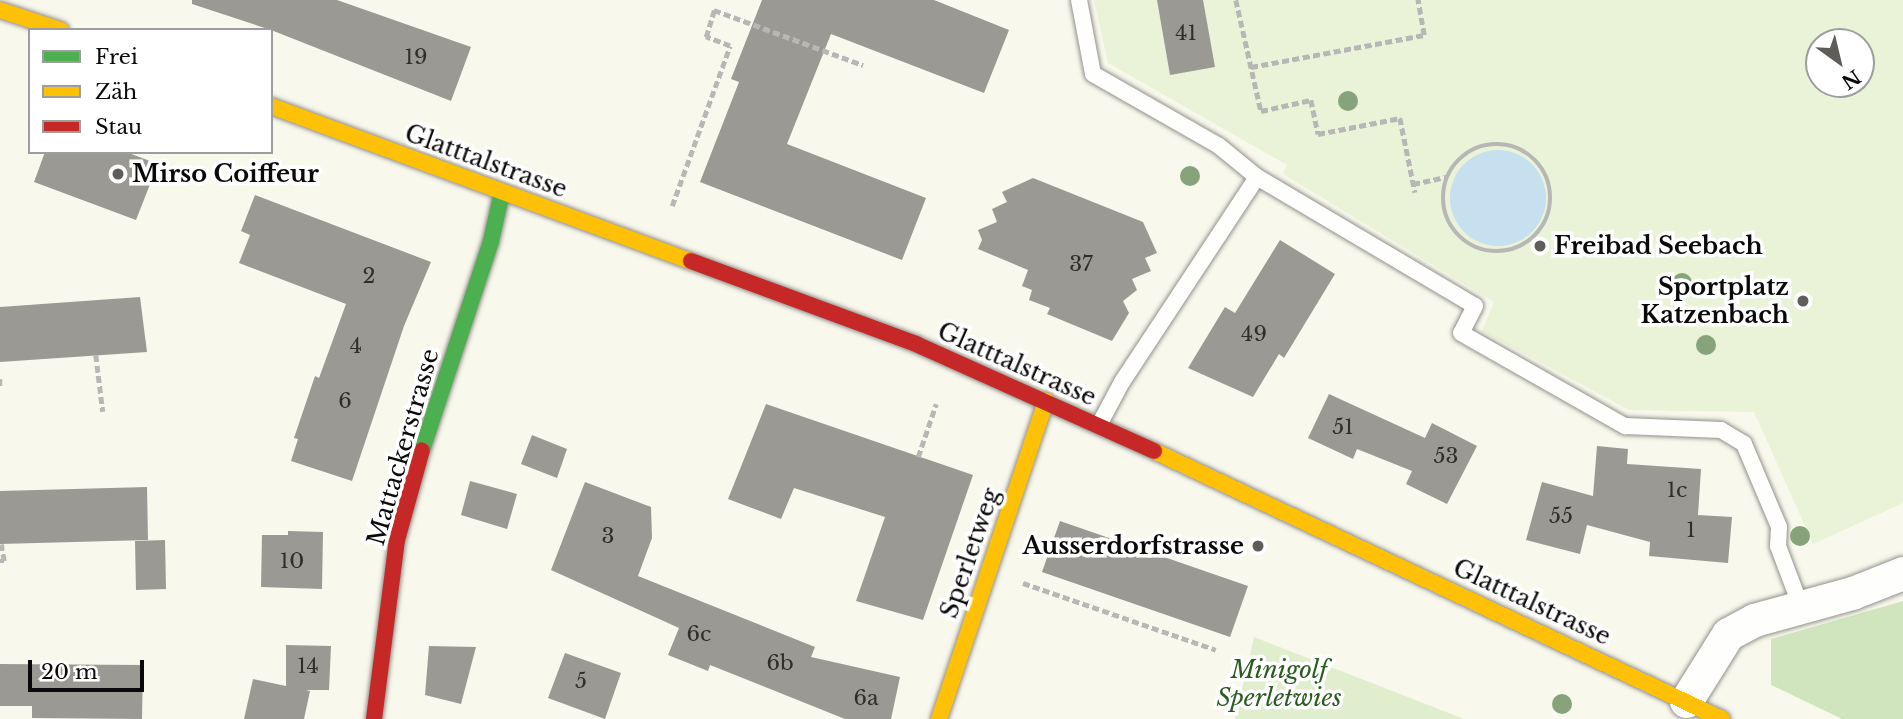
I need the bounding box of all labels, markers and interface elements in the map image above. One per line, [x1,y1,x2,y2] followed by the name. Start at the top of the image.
[1175,20,1197,46] house number: 41
[28,28,273,154] legend
[1805,28,1875,98] north arrow
[95,44,138,70] text: Frei
[405,44,427,70] house number: 19
[1837,65,1865,94] text: N
[95,79,137,105] text: Zäh
[95,114,142,140] text: Stau
[401,118,571,204] street label: Glatttalstrasse
[132,160,319,188] place label: Mirso Coiffeur
[110,166,126,182] marker: Mirso Coiffeur
[1554,232,1763,260] place label: Freibad Seebach
[1532,238,1548,254] marker: Freibad Seebach
[1069,251,1093,277] house number: 37
[363,263,375,289] house number: 2
[1641,273,1789,329] place label: Sportplatz Katzenbach
[1795,293,1811,309] marker: Sportplatz Katzenbach
[933,316,1101,412] street label: Glatttalstrasse
[1241,321,1267,347] house number: 49
[350,333,362,359] house number: 4
[361,345,445,549] street label: Mattackerstrasse
[338,388,352,414] house number: 6
[1332,414,1354,440] house number: 51
[1434,443,1458,469] house number: 53
[1667,477,1687,503] house number: 1c
[934,484,1006,622] street label: Sperletweg
[1549,503,1573,529] house number: 55
[1686,517,1696,543] house number: 1
[602,523,614,549] house number: 3
[1022,532,1244,560] place label: Ausserdorfstrasse
[1250,538,1266,554] marker: Ausserdorfstrasse
[280,548,304,574] house number: 10
[1449,553,1615,651] street label: Glatttalstrasse
[687,621,711,647] house number: 6c
[32,646,147,690] scale bar
[766,650,794,676] house number: 6b
[297,653,319,679] house number: 14
[1216,656,1342,712] park label: Minigolf Sperletwies
[41,659,98,685] text: 20 m
[575,668,587,694] house number: 5
[853,685,879,711] house number: 6a

